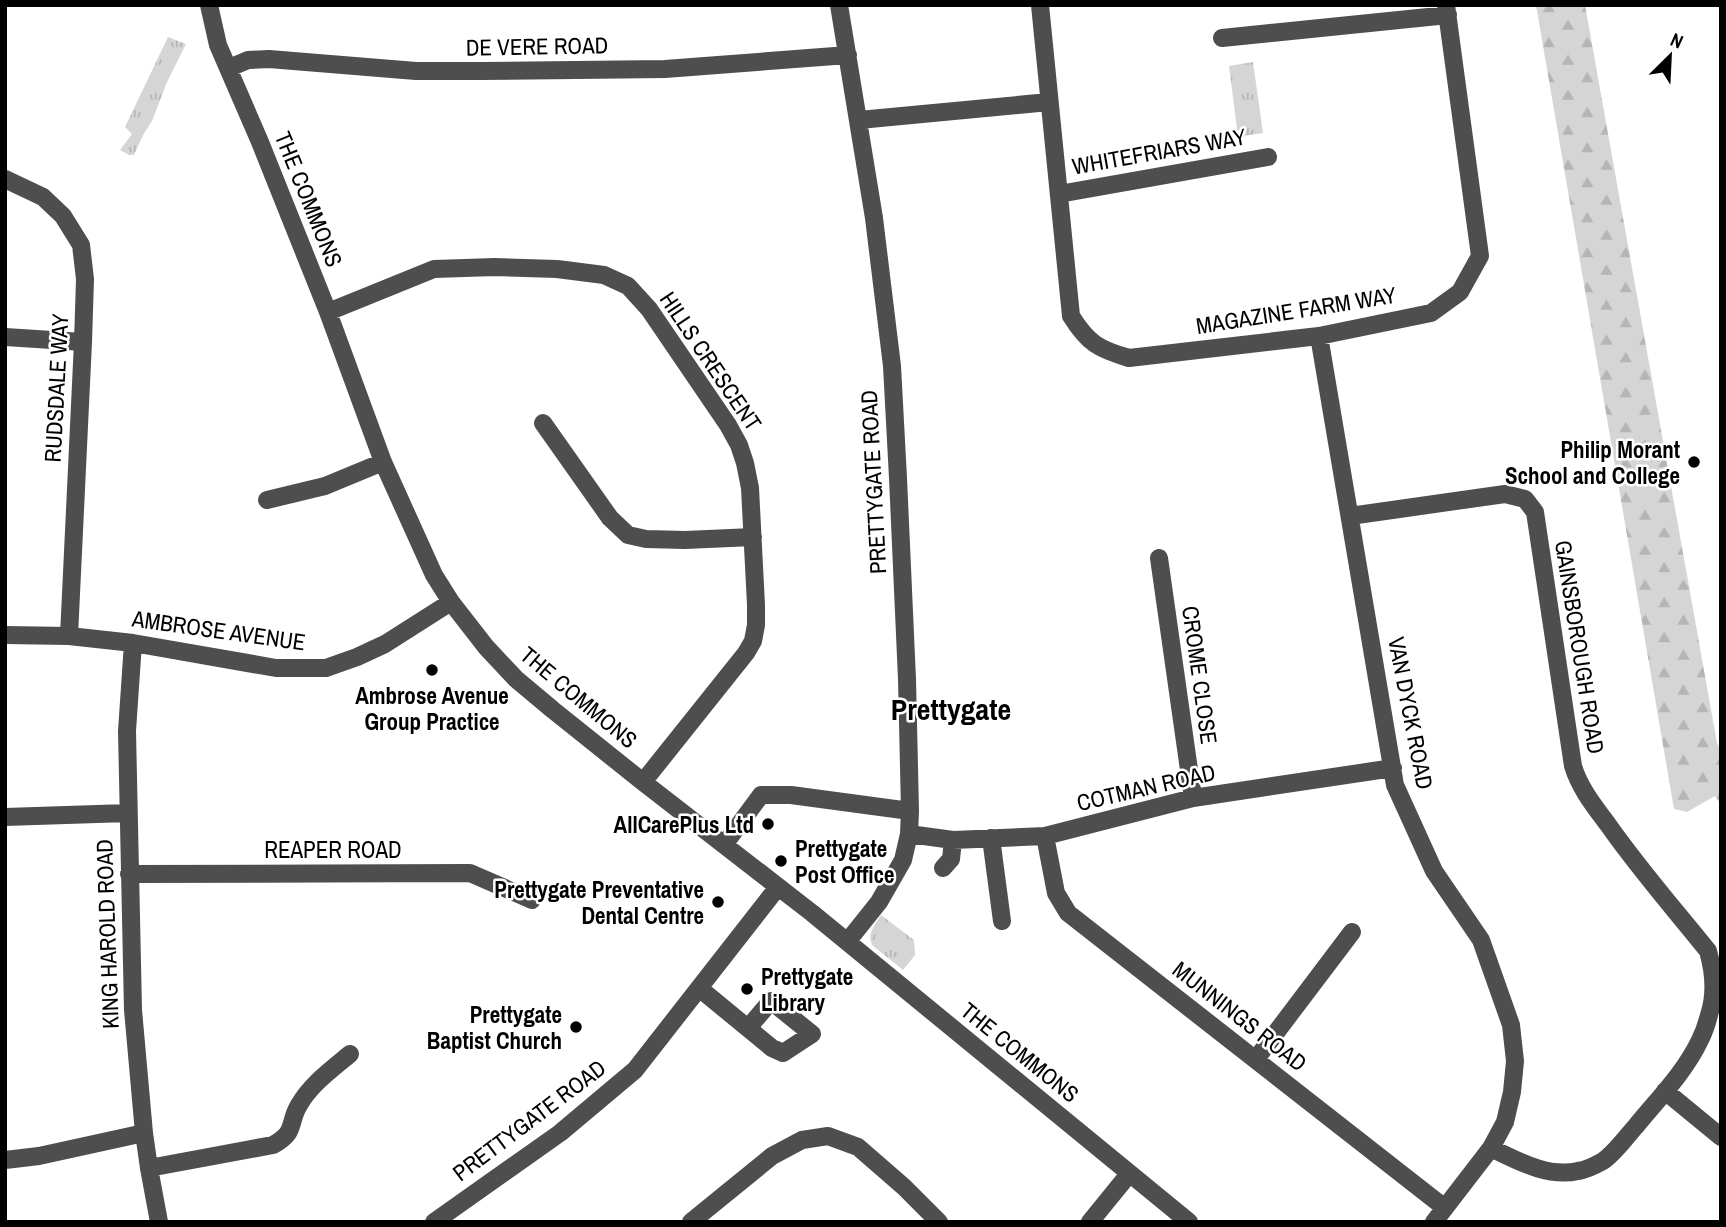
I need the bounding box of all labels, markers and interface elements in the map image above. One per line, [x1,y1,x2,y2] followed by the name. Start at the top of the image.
[1635,21,1705,91] north arrow
[1666,26,1687,55] text: N
[465,29,609,63] street label: DE VERE ROAD
[1070,120,1249,182] street label: WHITEFRIARS WAY
[268,127,350,271] street label: THE COMMONS
[1194,279,1399,341] street label: MAGAZINE FARM WAY
[653,285,769,437] street label: HILLS CRESCENT
[37,312,75,463] street label: RUDSDALE WAY
[853,389,893,575] street label: PRETTYGATE ROAD
[1505,434,1680,491] place label: Philip Morant School and College
[1686,454,1702,470] marker: Philip Morant School and College
[1548,538,1612,756] street label: GAINSBOROUGH ROAD
[129,602,308,658] street label: AMBROSE AVENUE
[1175,604,1225,746] street label: CROME CLOSE
[1381,634,1441,792] street label: VAN DYCK ROAD
[514,639,644,755] street label: THE COMMONS
[424,662,440,678] marker: Ambrose Avenue Group Practice
[355,680,509,737] place label: Ambrose Avenue Group Practice
[891,689,1011,729] district label: Prettygate
[1074,756,1218,818] street label: COTMAN ROAD
[614,809,754,840] place label: AllCarePlus Ltd
[760,816,776,832] marker: AllCarePlus Ltd
[795,833,895,890] place label: Prettygate Post Office
[264,834,402,865] street label: REAPER ROAD
[88,839,126,1029] street label: KING HAROLD ROAD
[773,853,789,869] marker: Prettygate Post Office
[494,874,704,931] place label: Prettygate Preventative Dental Centre
[710,894,726,910] marker: Prettygate Preventative Dental Centre
[1166,954,1314,1078] street label: MUNNINGS ROAD
[761,961,853,1018] place label: Prettygate Library
[739,981,755,997] marker: Prettygate Library
[954,995,1086,1109] street label: THE COMMONS
[427,999,562,1056] place label: Prettygate Baptist Church
[568,1019,584,1035] marker: Prettygate Baptist Church
[446,1052,612,1188] street label: PRETTYGATE ROAD

